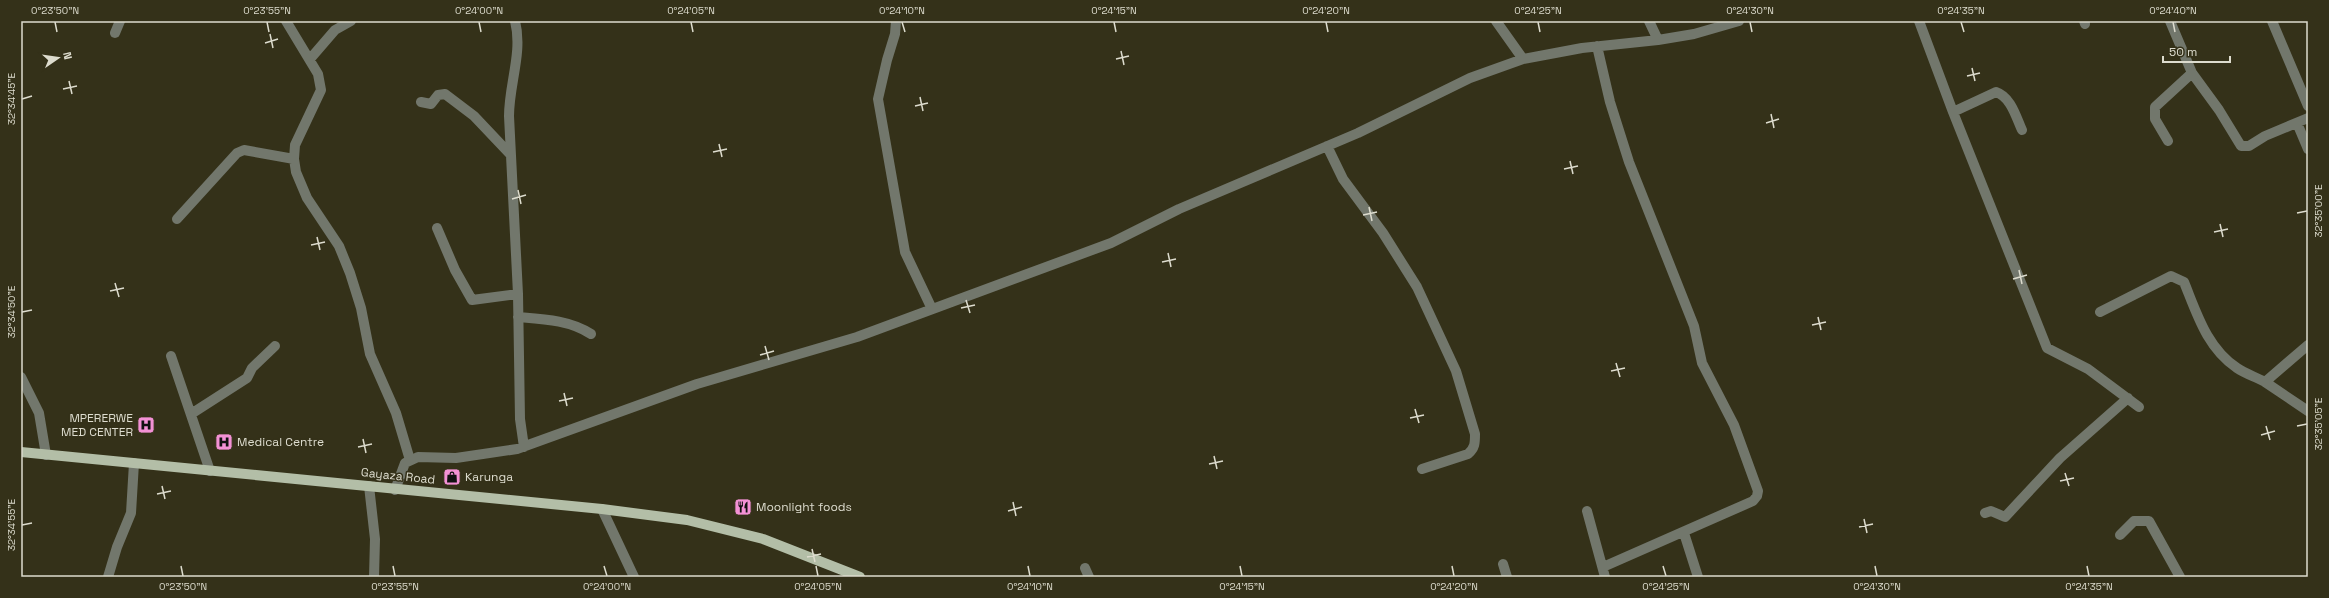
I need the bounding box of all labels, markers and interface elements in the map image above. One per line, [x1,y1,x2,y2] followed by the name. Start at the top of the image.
[31,4,79,17] text: 0°23'50"N
[243,4,291,17] text: 0°23'55"N
[455,4,503,17] text: 0°24'00"N
[667,4,715,17] text: 0°24'05"N
[879,4,925,17] text: 0°24'10"N
[1091,4,1137,17] text: 0°24'15"N
[1302,4,1350,17] text: 0°24'20"N
[1514,4,1562,17] text: 0°24'25"N
[1726,4,1774,17] text: 0°24'30"N
[1937,4,1985,17] text: 0°24'35"N
[2149,4,2197,17] text: 0°24'40"N
[38,38,78,78] north arrow
[2163,38,2230,64] scale bar
[2169,44,2197,60] text: 50 m
[60,51,75,61] text: N
[5,73,18,125] text: 32°34'45"E
[2312,184,2325,238] text: 32°35'00"E
[5,285,18,338] text: 32°34'50"E
[2312,397,2325,450] text: 32°35'05"E
[61,410,133,440] place label: MPERERWE MED CENTER
[136,415,156,435] hospital icon: MPERERWE MED CENTER
[214,432,234,452] hospital icon: Medical Centre
[237,434,324,450] place label: Medical Centre
[360,464,436,488] street label: Gayaza Road
[442,467,462,487] shop icon: Karunga
[465,469,513,485] place label: Karunga
[733,497,753,517] restaurant icon: Moonlight foods
[5,499,18,551] text: 32°34'55"E
[756,499,852,515] place label: Moonlight foods
[159,580,207,593] text: 0°23'50"N
[371,580,419,593] text: 0°23'55"N
[583,580,631,593] text: 0°24'00"N
[794,580,842,593] text: 0°24'05"N
[1007,580,1053,593] text: 0°24'10"N
[1219,580,1265,593] text: 0°24'15"N
[1430,580,1478,593] text: 0°24'20"N
[1642,580,1690,593] text: 0°24'25"N
[1853,580,1901,593] text: 0°24'30"N
[2065,580,2113,593] text: 0°24'35"N

